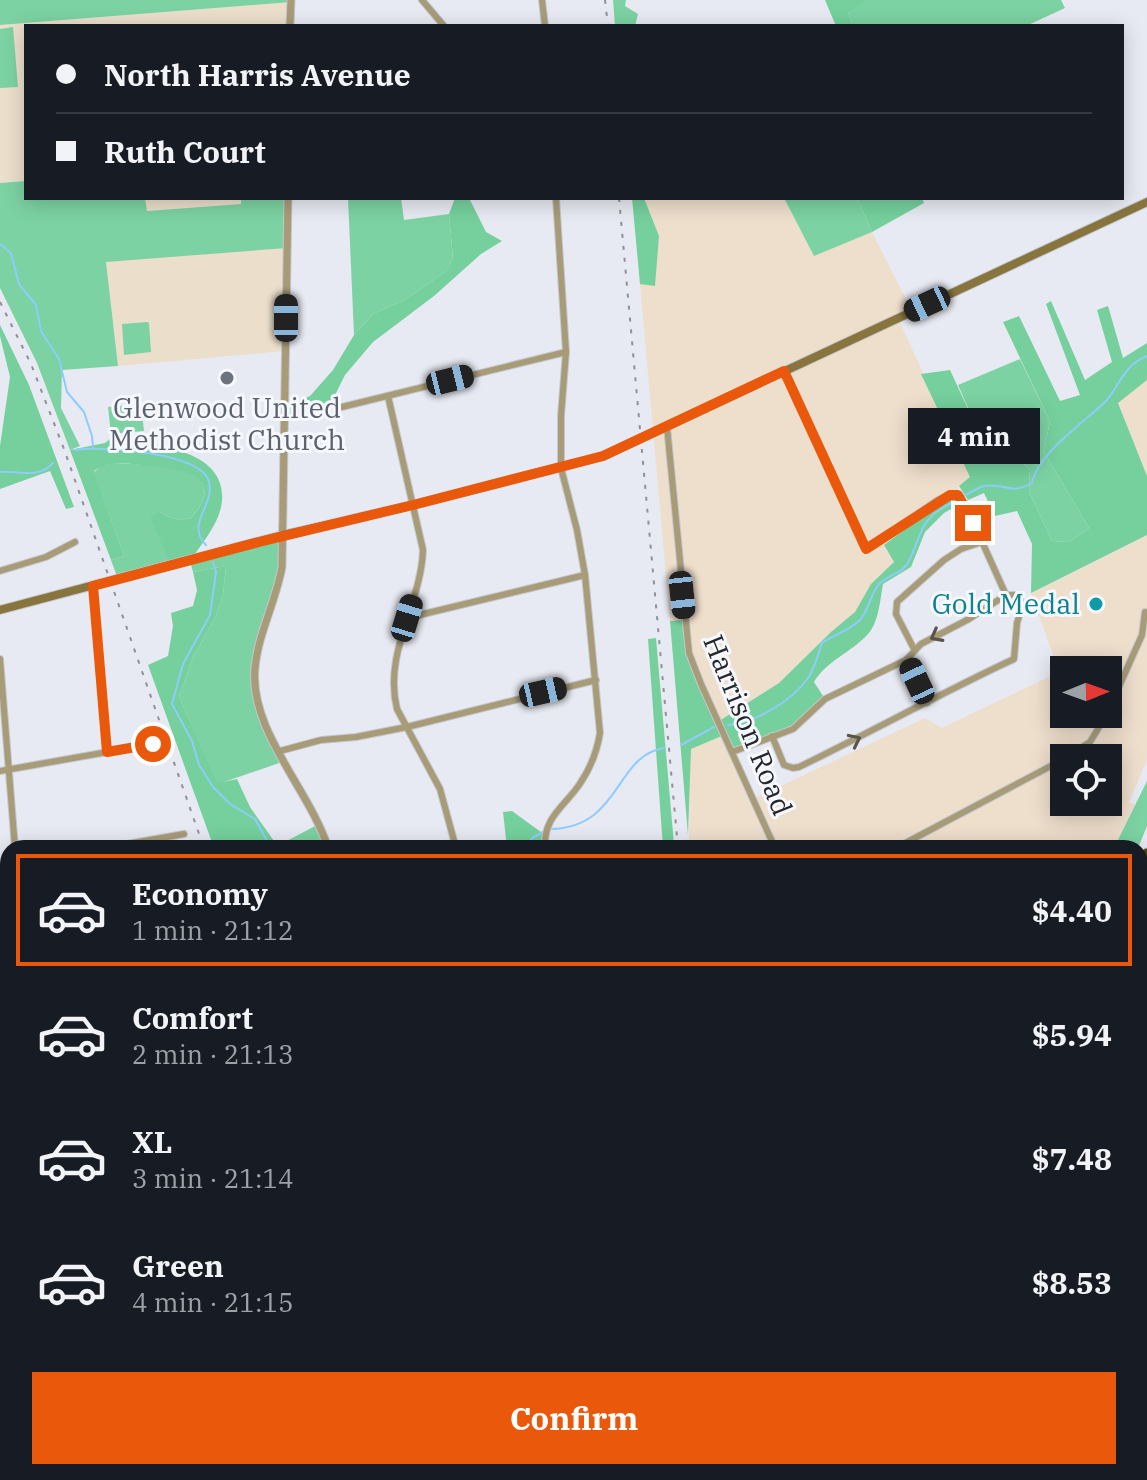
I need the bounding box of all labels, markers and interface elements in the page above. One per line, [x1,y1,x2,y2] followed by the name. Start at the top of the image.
[104,55,411,94] text: North Harris Avenue
[104,132,266,171] text: Ruth Court
[900,283,954,325] car
[274,294,298,342] car
[424,363,476,397] car
[218,369,236,387] marker: Glenwood United Methodist Church
[109,389,345,458] place label: Glenwood United Methodist Church
[907,407,1039,463] callout: 4 min
[938,419,1010,453] text: 4 min
[955,505,991,541] route end
[668,570,696,620] car
[932,585,1080,622] place label: Gold Medal
[389,592,425,644] car
[1087,595,1105,613] marker: Gold Medal
[929,627,944,642] one-way arrow
[695,629,801,821] street label: Harrison Road
[896,654,938,708] car
[1050,656,1122,728] north arrow
[1050,656,1122,816] map controls
[517,675,569,709] car
[135,726,171,762] route start
[846,734,861,750] one-way arrow
[1050,744,1122,816] button: locate
[36,874,108,946] icon: car
[132,874,268,913] text: Economy
[1032,891,1112,930] text: $4.40
[132,913,294,947] text: 1 min · 21:12
[36,998,108,1070] icon: car
[132,998,253,1037] text: Comfort
[1032,1015,1112,1054] text: $5.94
[132,1037,294,1071] text: 2 min · 21:13
[36,1122,108,1194] icon: car
[132,1122,172,1161] text: XL
[1032,1139,1112,1178] text: $7.48
[132,1161,294,1195] text: 3 min · 21:14
[36,1246,108,1318] icon: car
[132,1246,224,1285] text: Green
[1032,1263,1112,1302] text: $8.53
[132,1285,294,1319] text: 4 min · 21:15
[32,1372,1116,1464] button: Confirm

